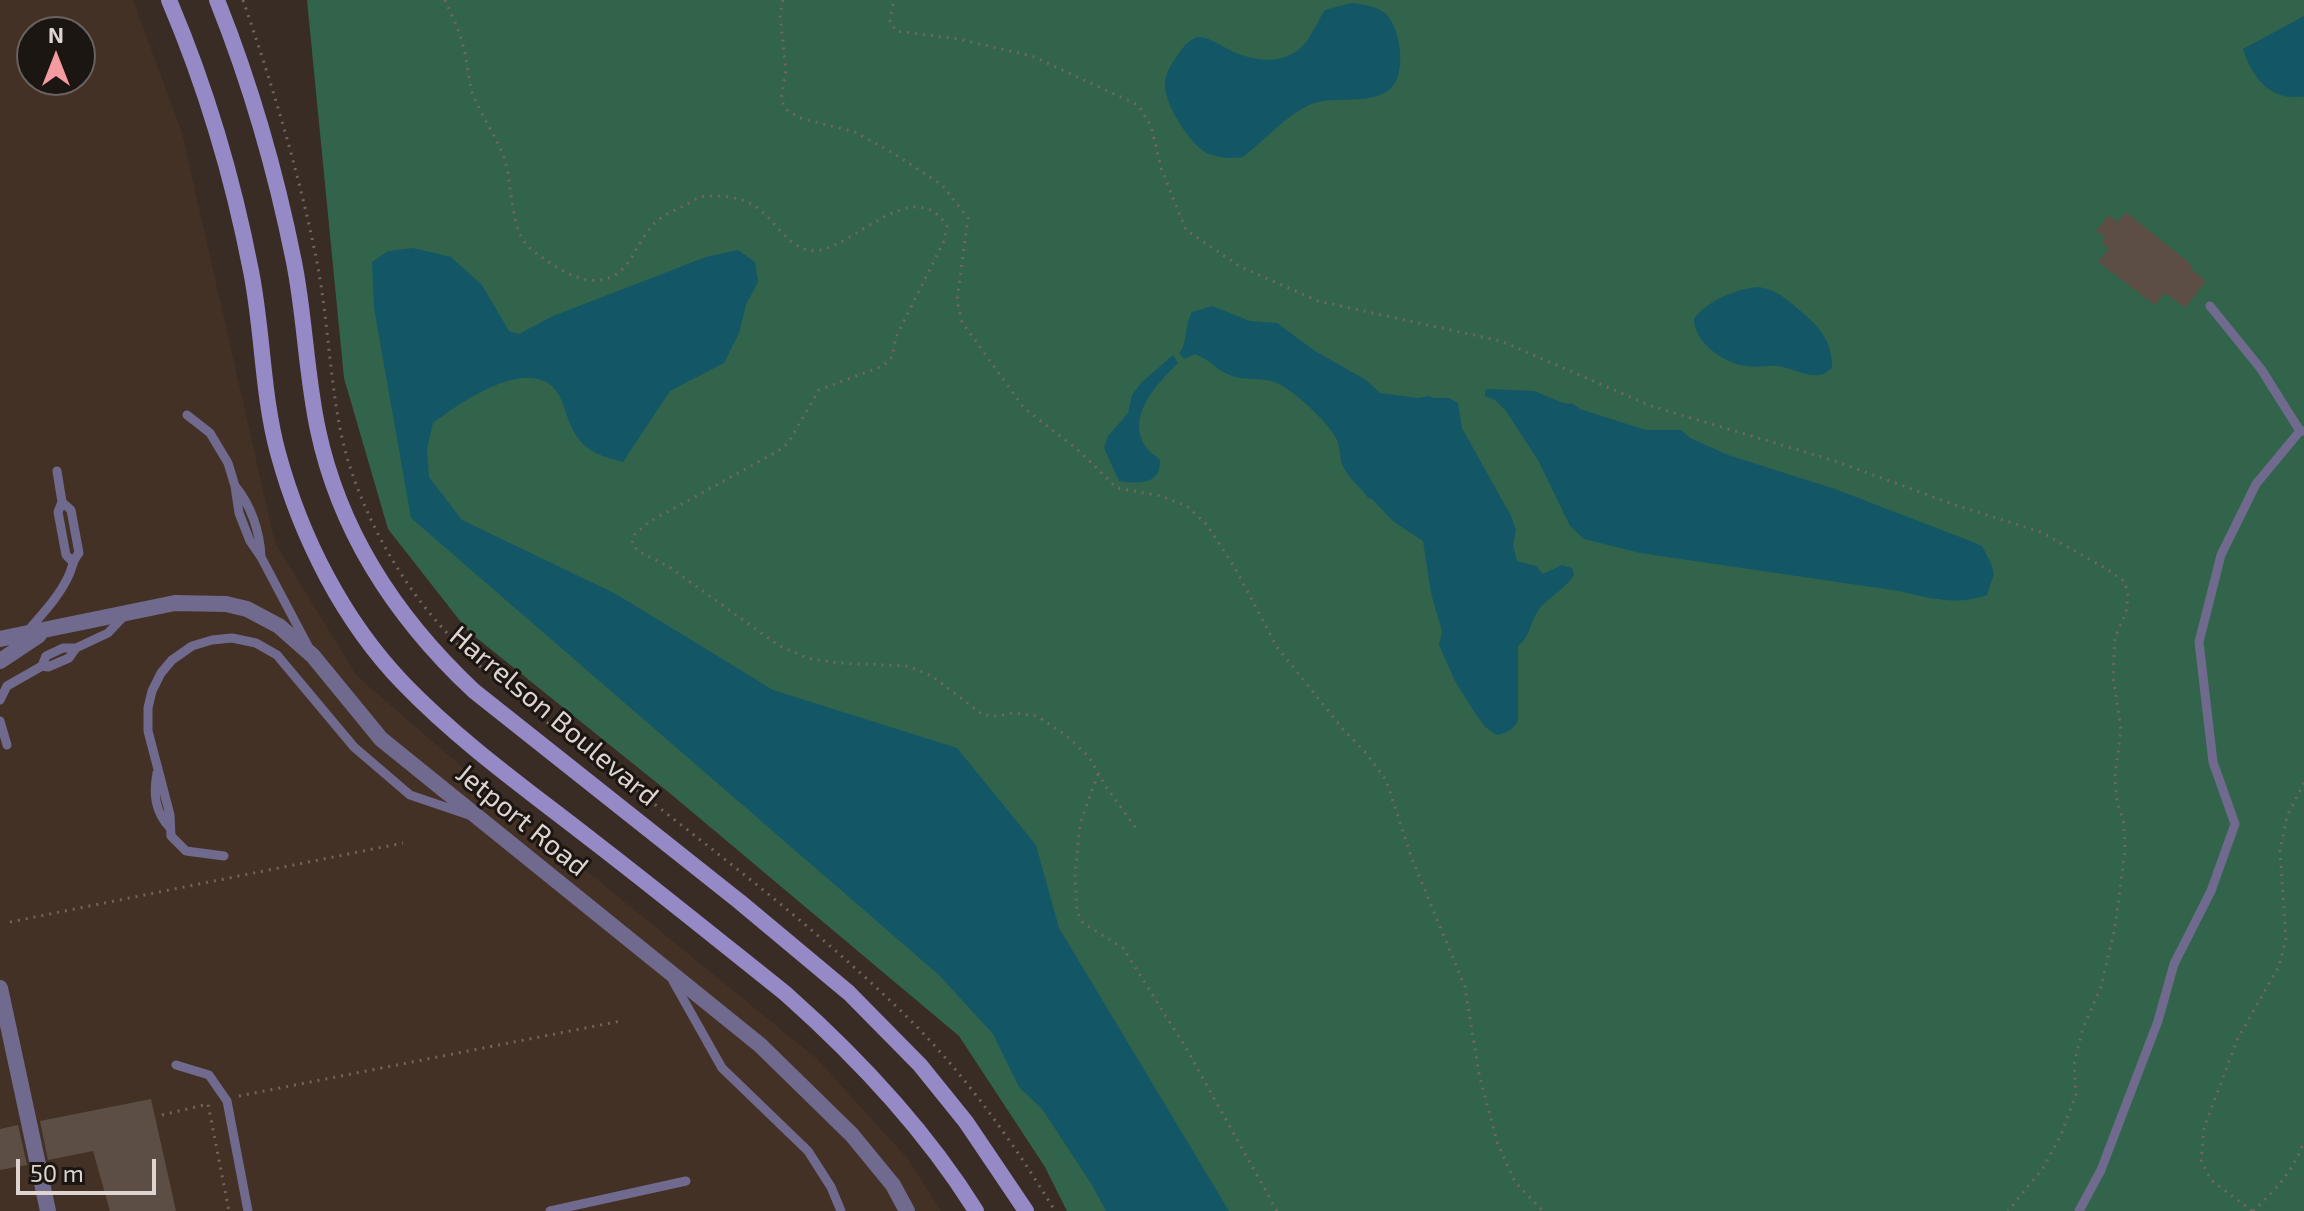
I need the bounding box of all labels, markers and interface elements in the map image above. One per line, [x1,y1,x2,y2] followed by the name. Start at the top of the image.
[16,16,96,96] north arrow
[48,21,64,47] text: N
[443,619,665,813] street label: Harrelson Boulevard
[449,757,595,883] street label: Jetport Road
[20,1143,160,1193] scale bar
[30,1158,84,1187] text: 50 m

